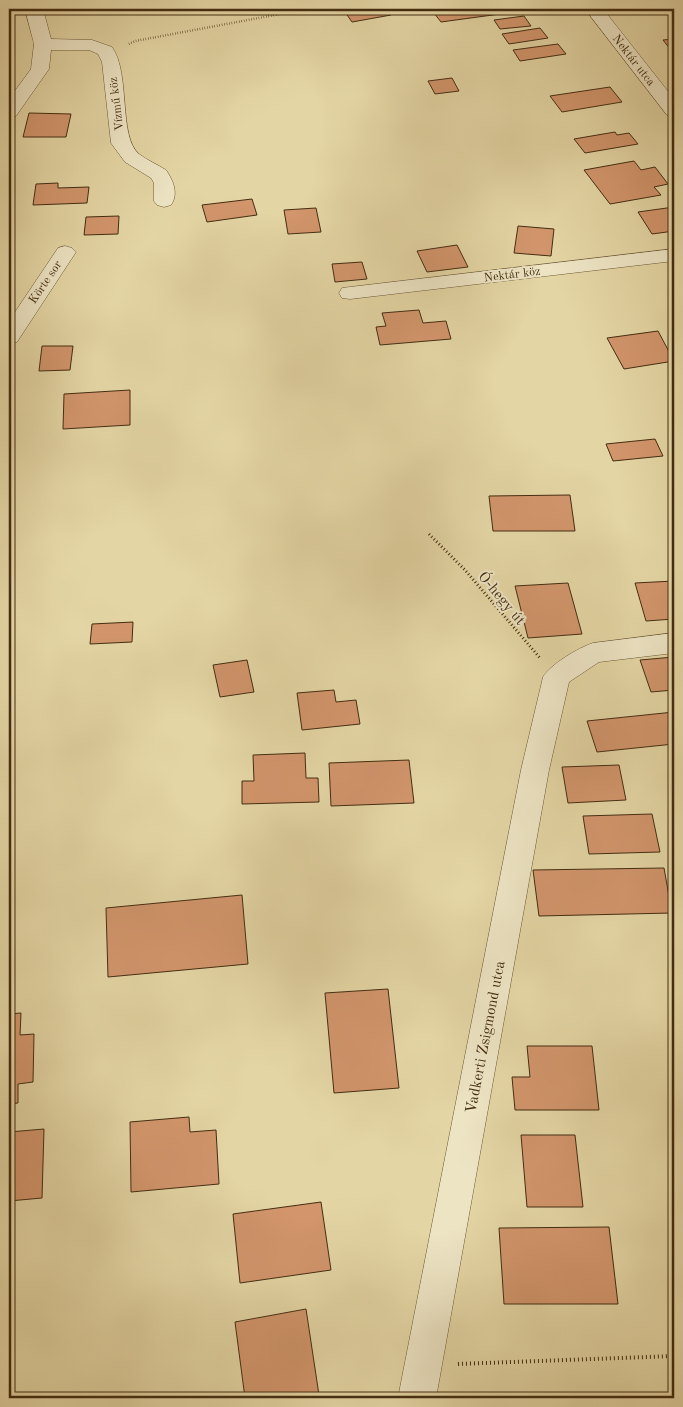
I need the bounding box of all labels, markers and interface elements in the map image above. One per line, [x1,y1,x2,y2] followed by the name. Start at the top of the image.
[610,33,657,88] street label: Nektár utca
[108,76,126,131] street label: Vízmű köz
[27,259,65,306] street label: Körte sor
[483,266,541,284] street label: Nektár köz
[474,567,530,629] street label: Ó-hegy út
[464,959,509,1115] street label: Vadkerti Zsigmond utca

